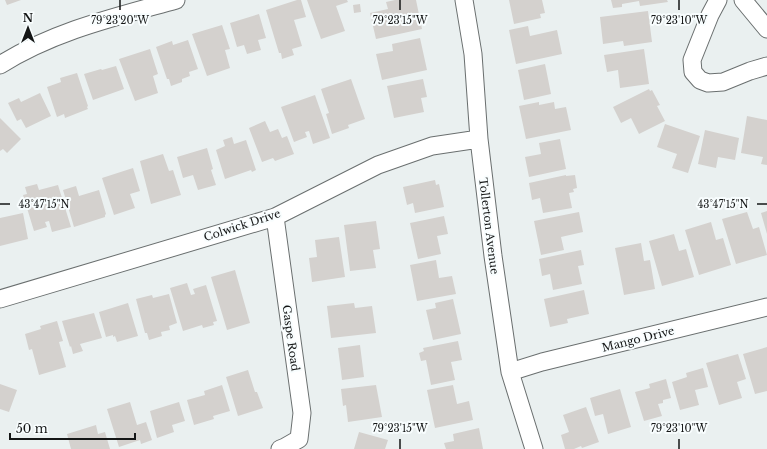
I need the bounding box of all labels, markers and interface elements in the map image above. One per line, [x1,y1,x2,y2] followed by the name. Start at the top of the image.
[8,8,48,48] north arrow
[23,11,34,25] text: N
[91,14,149,27] text: 79°23'20"W
[373,14,428,27] text: 79°23'15"W
[651,14,707,27] text: 79°23'10"W
[476,177,502,275] street label: Tollerton Avenue
[19,198,69,211] text: 43°47'15"N
[698,198,748,211] text: 43°47'15"N
[202,206,282,244] street label: Colwick Drive
[279,304,303,373] street label: Gaspe Road
[600,323,676,355] street label: Mango Drive
[10,415,135,441] scale bar
[16,421,48,436] text: 50 m
[373,422,428,435] text: 79°23'15"W
[651,422,707,435] text: 79°23'10"W

